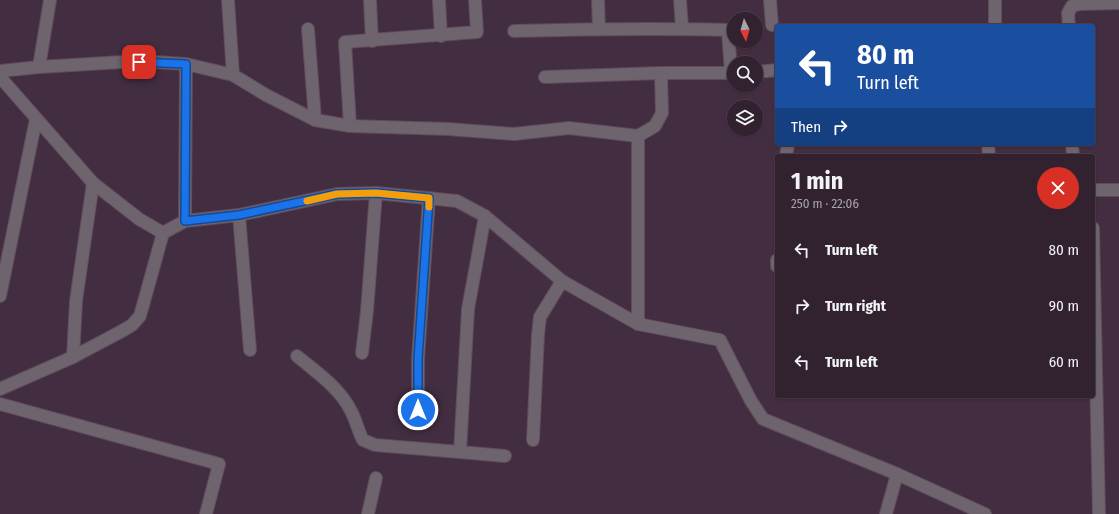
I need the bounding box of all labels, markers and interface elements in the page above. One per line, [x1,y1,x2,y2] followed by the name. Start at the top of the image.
[727,12,763,48] north arrow
[727,12,763,136] map controls
[857,38,914,71] text: 80 m
[791,40,843,92] icon: left
[122,45,156,79] pin
[128,51,150,73] icon: arrive
[727,56,763,92] button: search
[857,72,919,94] text: Turn left
[727,100,763,136] button: layers
[829,116,851,138] icon: right
[791,118,821,136] text: Then
[791,167,843,195] text: 1 min
[1037,167,1079,209] button: close
[791,196,859,211] text: 250 m · 22:06
[791,239,813,261] icon: left
[825,241,878,259] text: Turn left
[1049,241,1079,259] text: 80 m
[791,295,813,317] icon: right
[825,297,886,315] text: Turn right
[1049,297,1079,315] text: 90 m
[791,351,813,373] icon: left
[825,353,878,371] text: Turn left
[1049,353,1079,371] text: 60 m
[397,389,439,431] position arrow

